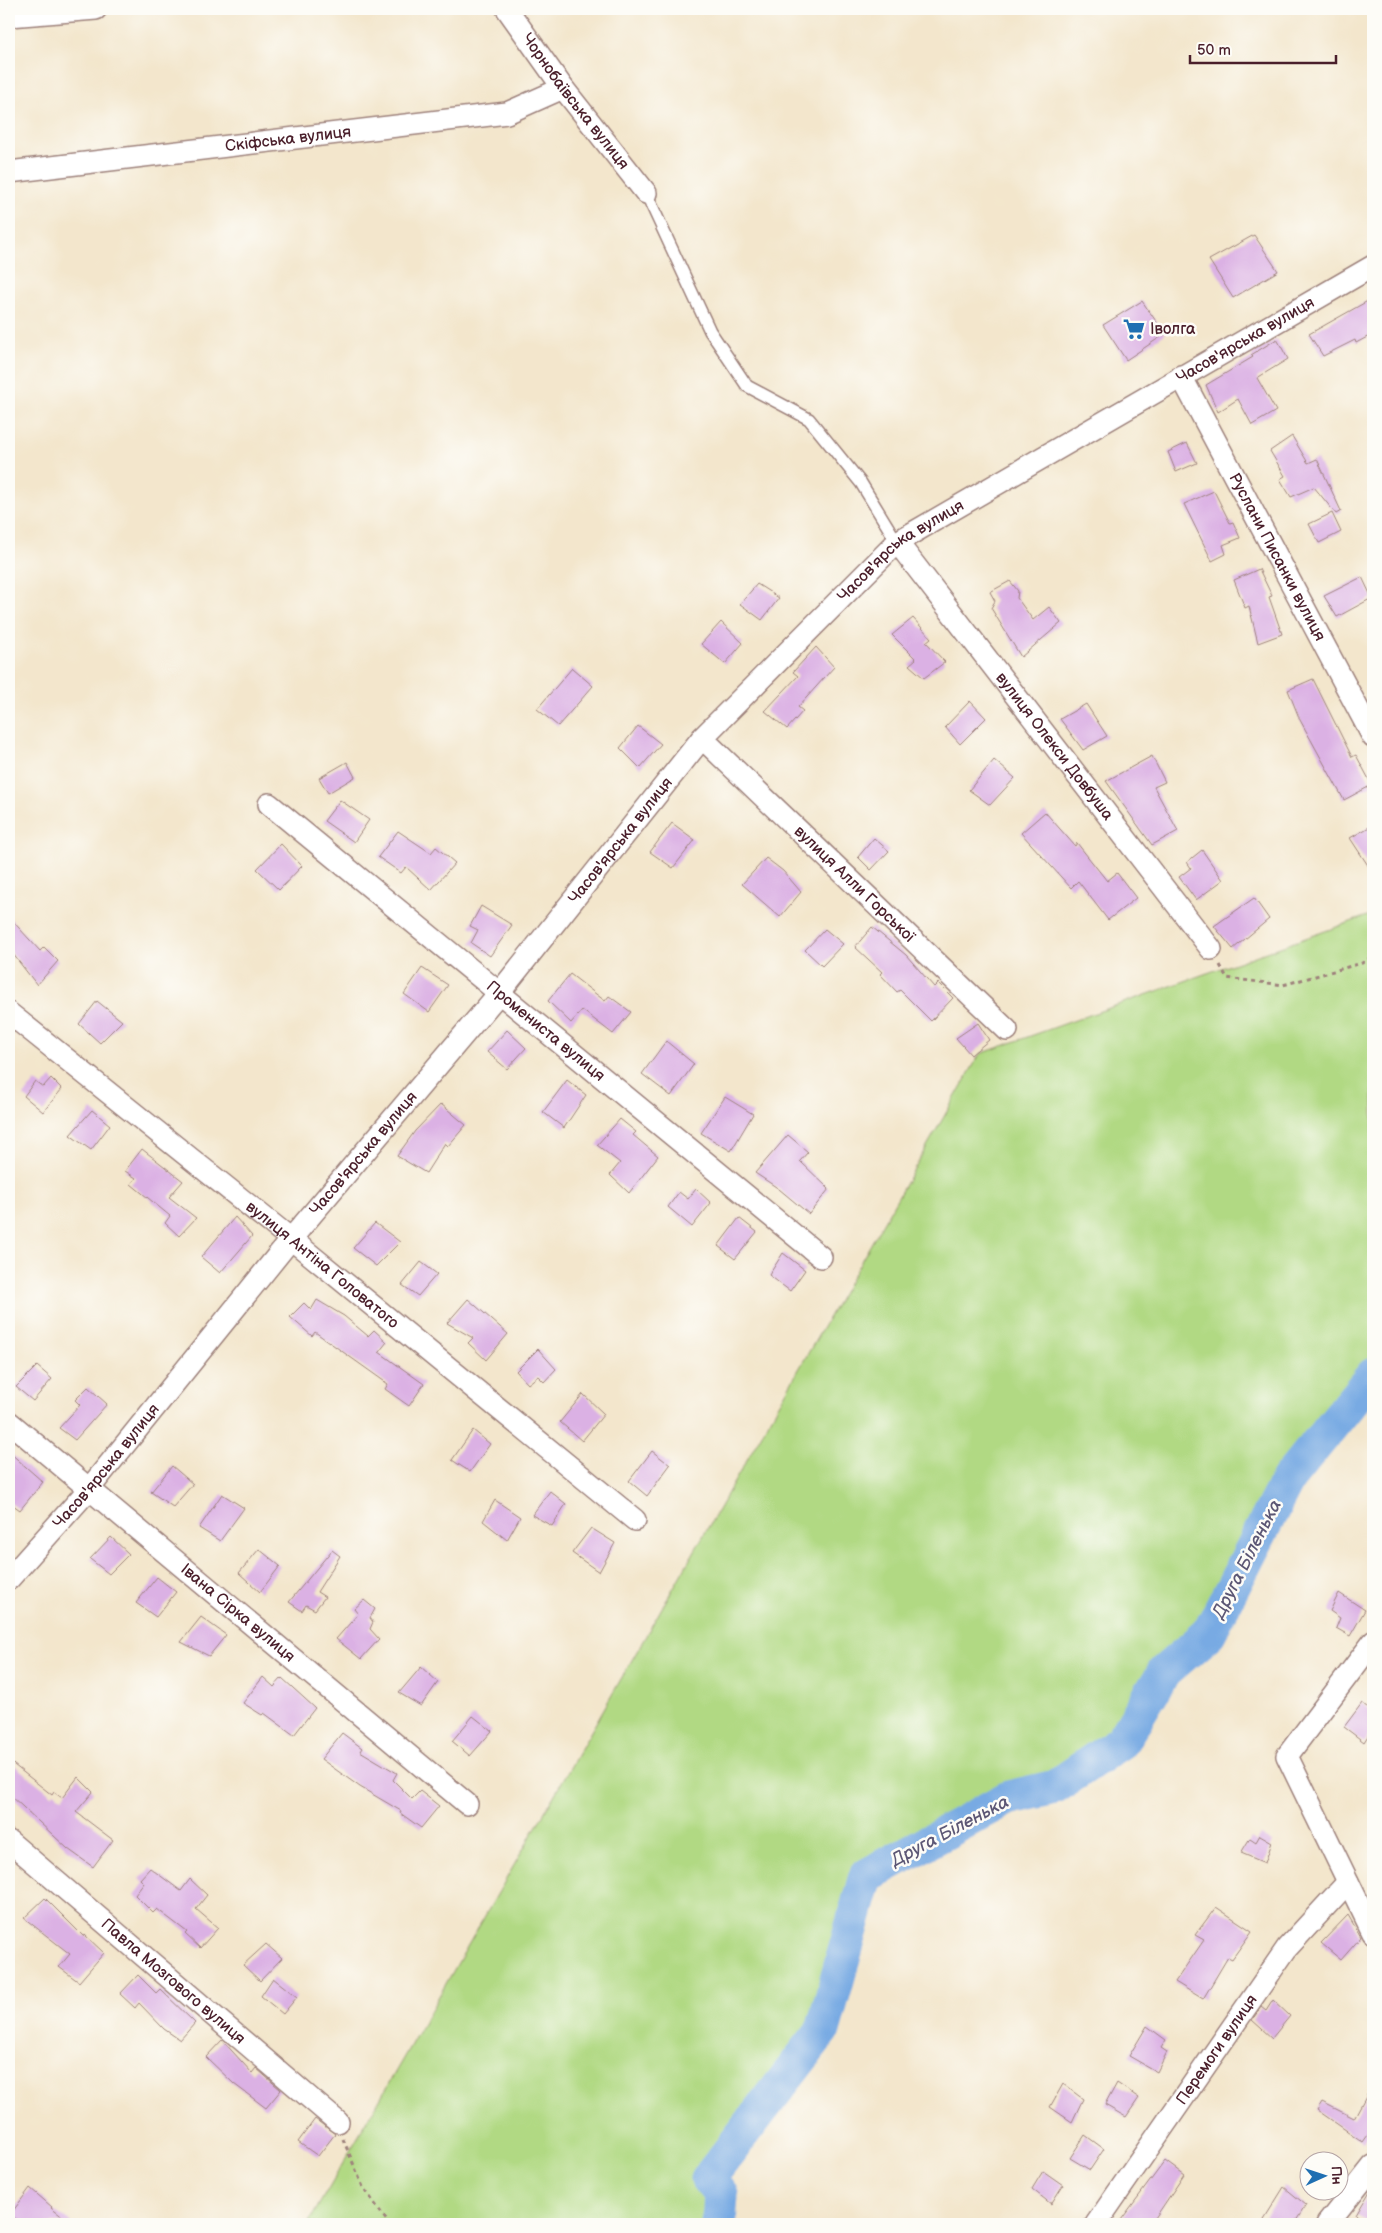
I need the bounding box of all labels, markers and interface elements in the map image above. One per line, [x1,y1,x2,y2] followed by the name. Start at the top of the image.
[518,30,633,173] street label: Чорнобаївська вулиця
[1190,32,1336,64] scale bar
[1197,41,1231,60] text: 50 m
[224,122,352,156] street label: Скіфська вулиця
[1173,293,1318,387] street label: Часов'ярська вулиця
[1121,316,1147,342] supermarket icon: Іволга
[1150,320,1196,339] place label: Іволга
[1225,470,1330,644] street label: Руслани Писанки вулиця
[834,496,967,606] street label: Часов'ярська вулиця
[992,669,1118,824] street label: вулиця Олекси Довбуша
[564,773,677,907] street label: Часов'ярська вулиця
[790,822,920,947] street label: вулиця Алли Горської
[483,977,609,1085] street label: Промениста вулиця
[306,1088,421,1219] street label: Часов'ярська вулиця
[242,1197,403,1333] street label: вулиця Антіна Головатого
[49,1400,163,1532] street label: Часов'ярська вулиця
[1208,1496,1286,1623] water label: Друга Біленька
[177,1560,299,1666] street label: Івана Сірка вулиця
[887,1791,1012,1871] water label: Друга Біленька
[97,1914,249,2048] street label: Павла Мозгового вулиця
[1172,1991,1261,2108] street label: Перемоги вулиця
[1300,2150,1350,2200] north arrow
[1328,2166,1345,2185] text: Пн

